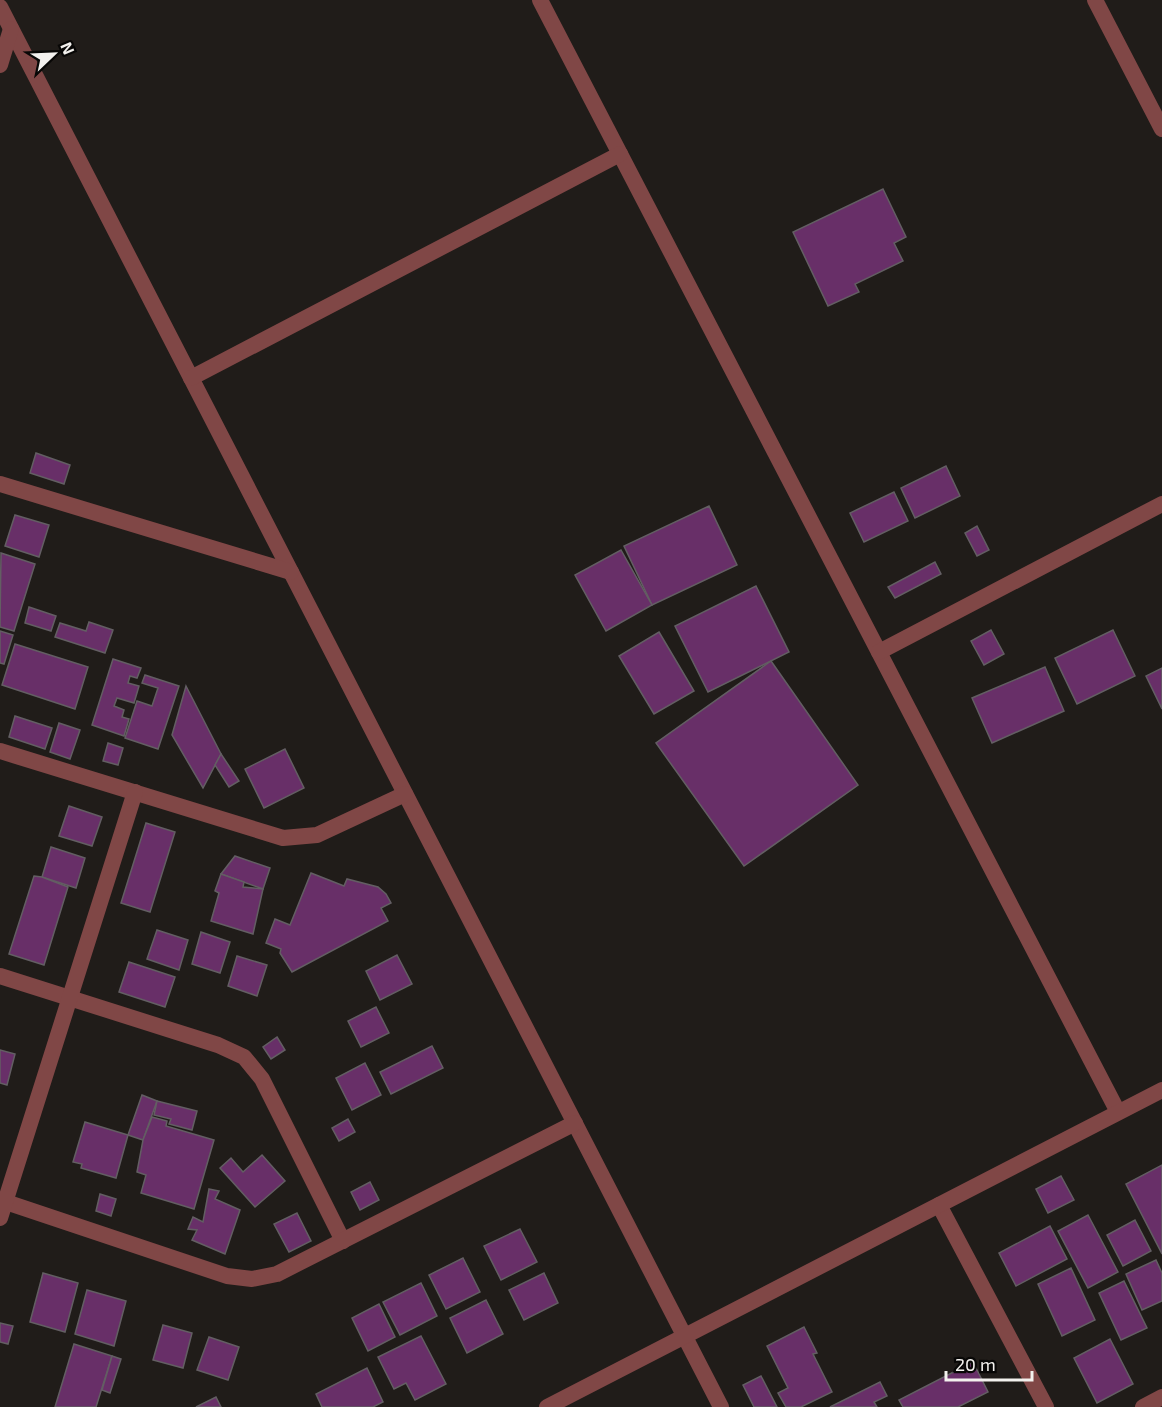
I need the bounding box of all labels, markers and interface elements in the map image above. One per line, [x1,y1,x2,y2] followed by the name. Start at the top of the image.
[24,24,84,84] north arrow
[57,39,79,57] text: N
[946,1344,1032,1382] scale bar
[955,1353,996,1375] text: 20 m

